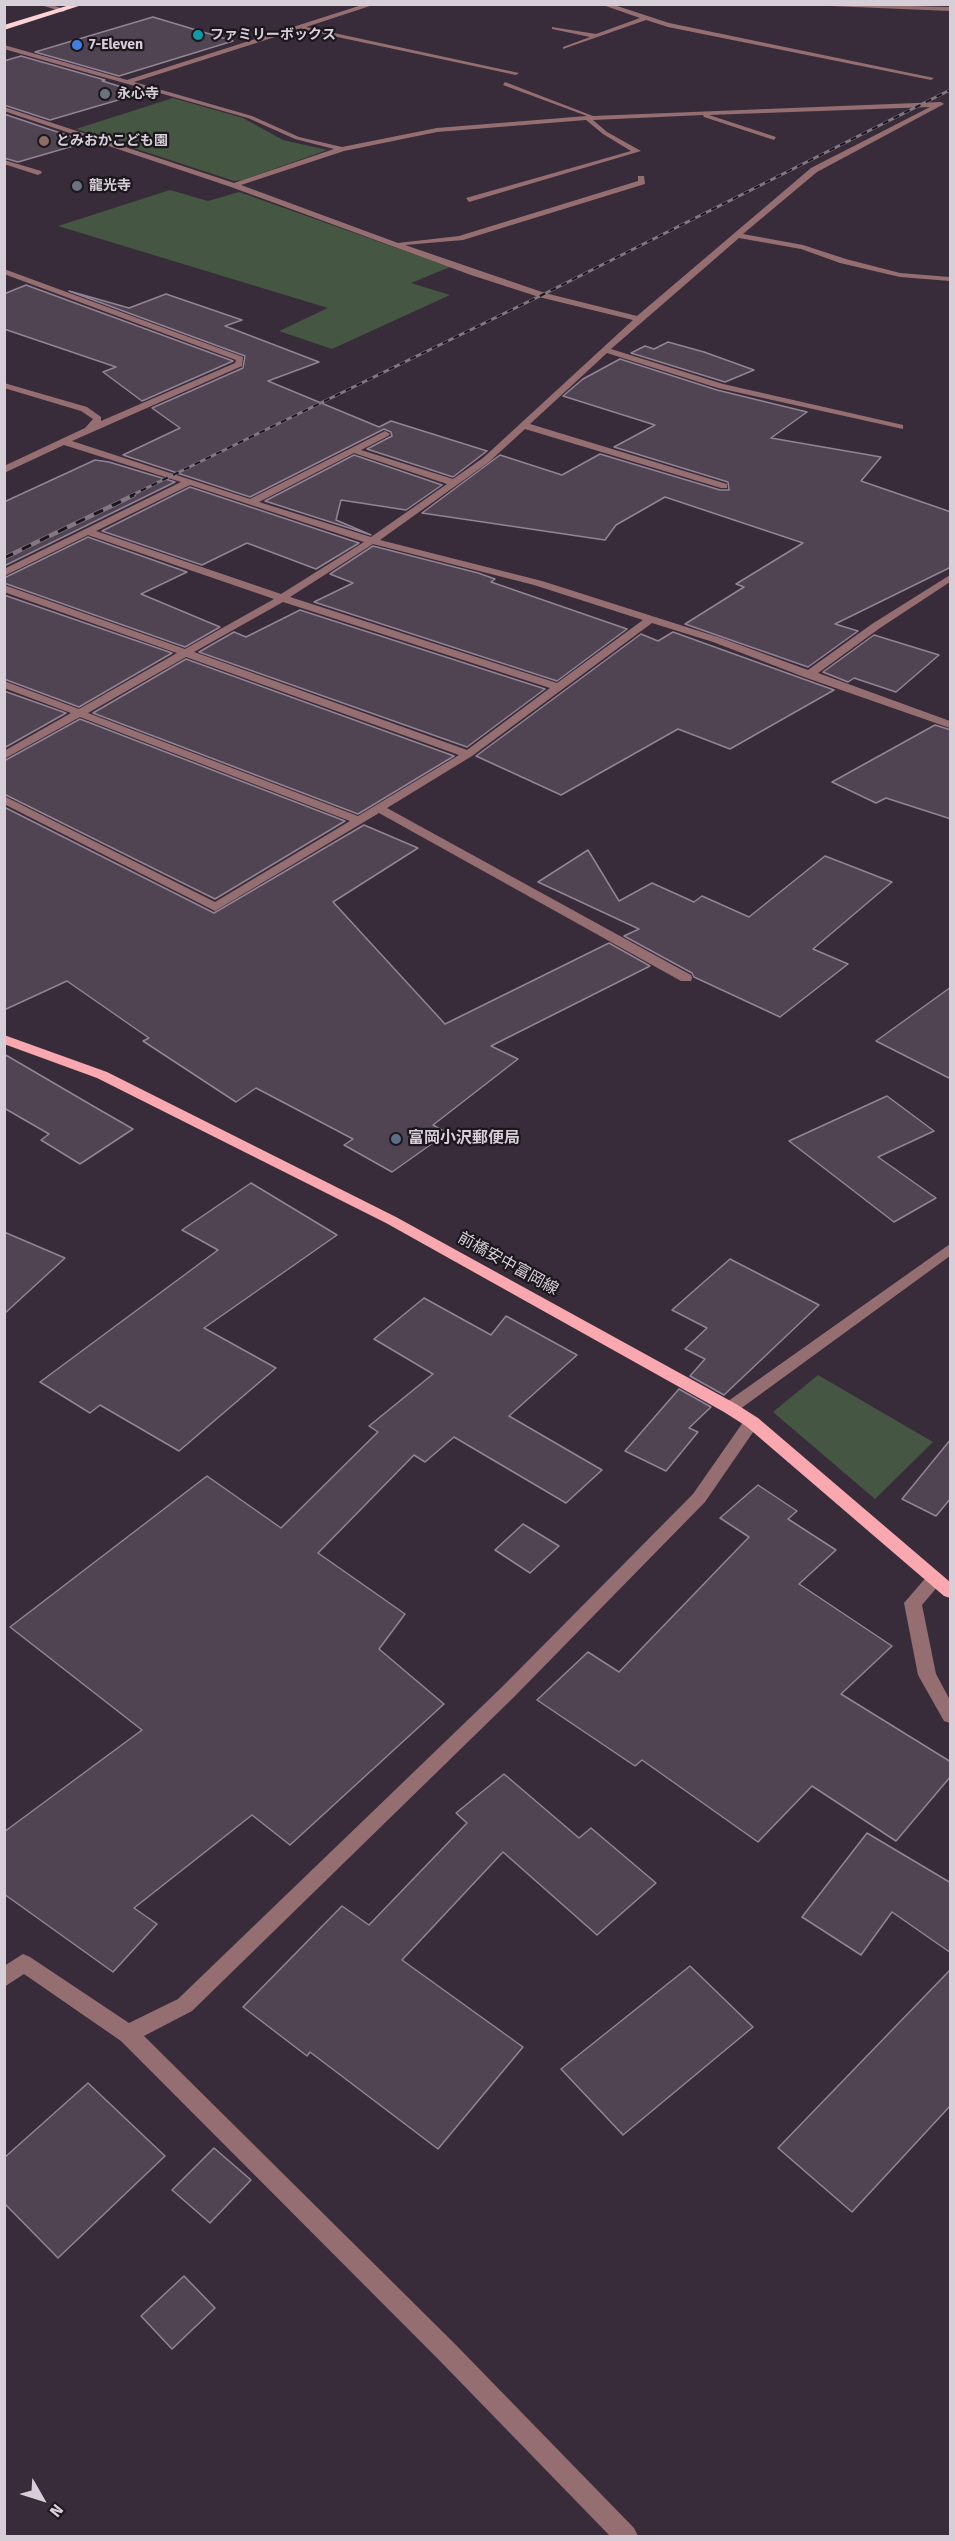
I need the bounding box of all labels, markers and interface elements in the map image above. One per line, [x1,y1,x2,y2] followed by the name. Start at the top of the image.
[210,27,336,43] place label: ファミリーボックス
[191,28,205,42] marker: ファミリーボックス
[89,37,143,53] place label: 7-Eleven
[70,38,84,52] marker: 7-Eleven
[117,86,159,102] place label: 永心寺
[98,87,112,101] marker: 永心寺
[56,133,168,149] place label: とみおかこども園
[37,134,51,148] marker: とみおかこども園
[89,178,131,194] place label: 龍光寺
[70,179,84,193] marker: 龍光寺
[408,1129,520,1149] place label: 富岡小沢郵便局
[389,1132,403,1146] marker: 富岡小沢郵便局
[454,1228,562,1300] street label: 前橋安中富岡線
[12,2469,72,2529] north arrow
[46,2501,67,2521] text: N

